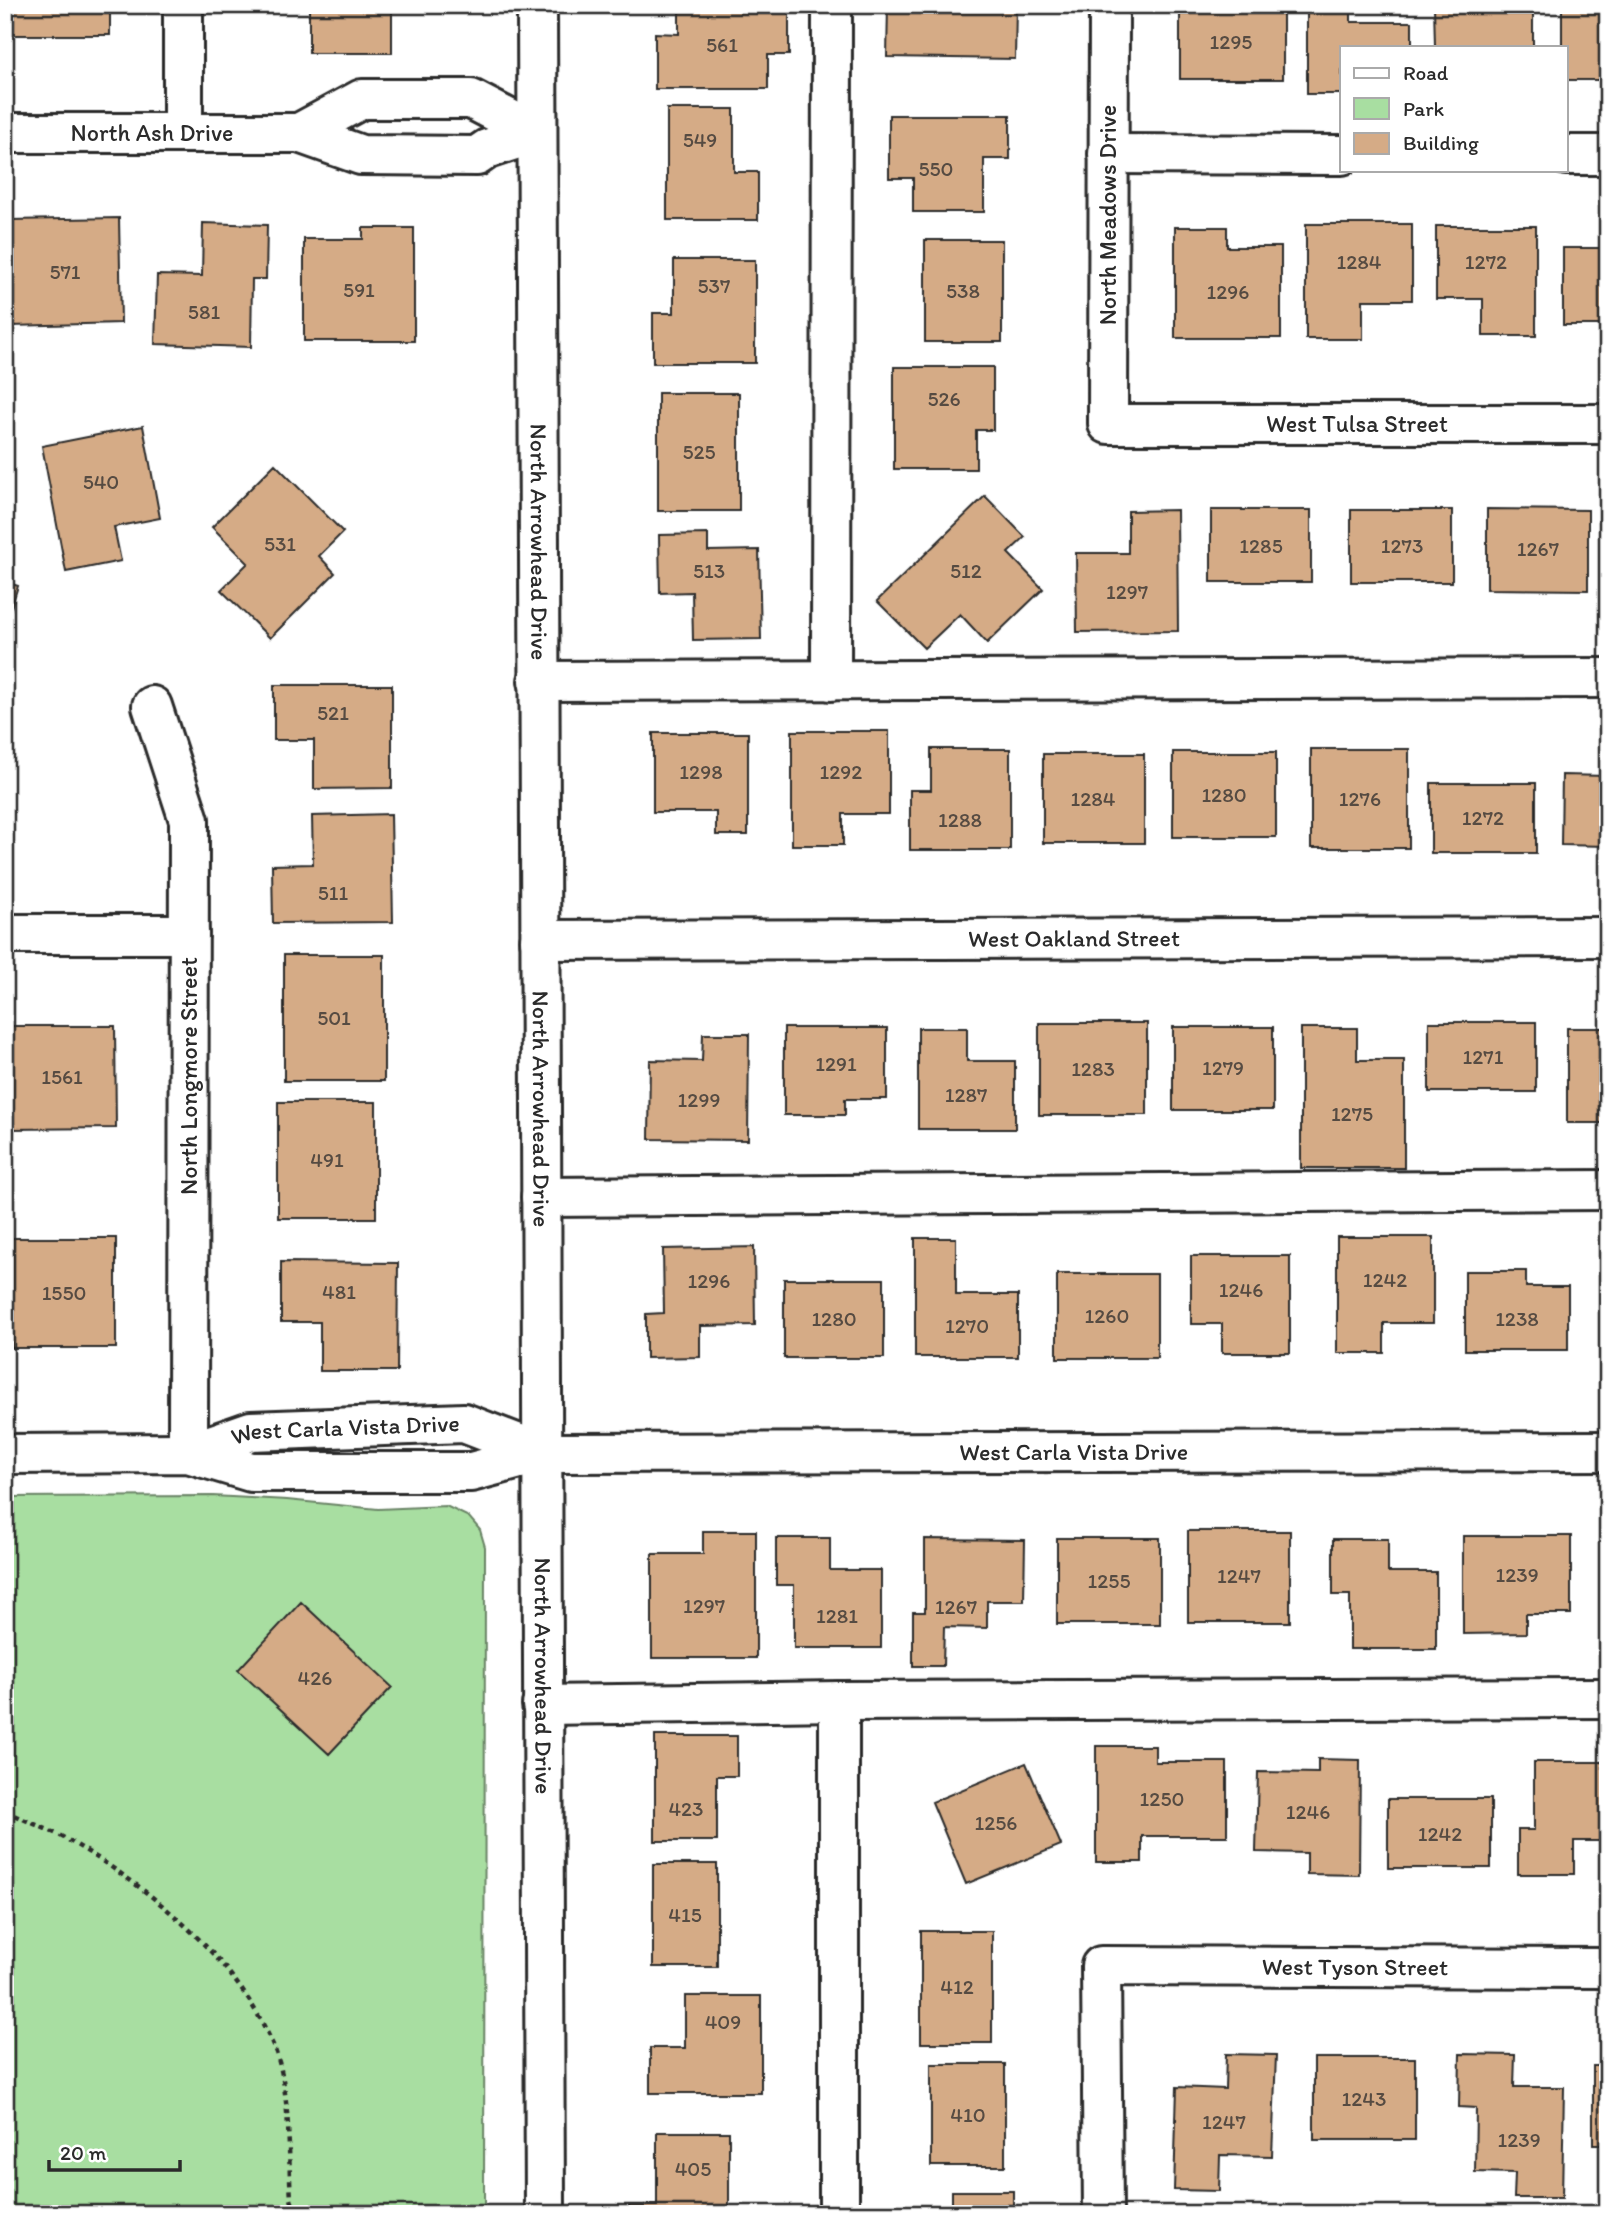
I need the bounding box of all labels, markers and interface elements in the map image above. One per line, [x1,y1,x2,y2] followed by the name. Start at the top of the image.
[1210,29,1252,54] house number: 1295
[706,32,738,57] house number: 561
[1340,46,1568,172] legend
[1403,60,1449,85] text: Road
[1403,96,1445,121] text: Park
[1093,105,1122,325] street label: North Meadows Drive
[70,118,234,147] street label: North Ash Drive
[683,127,717,152] house number: 549
[1403,130,1479,155] text: Building
[919,156,954,181] house number: 550
[1337,249,1382,274] house number: 1284
[1465,249,1507,274] house number: 1272
[49,259,81,284] house number: 571
[698,273,730,298] house number: 537
[343,277,375,302] house number: 591
[946,278,980,303] house number: 538
[1207,279,1249,304] house number: 1296
[188,299,220,324] house number: 581
[927,386,961,411] house number: 526
[1266,409,1448,438] street label: West Tulsa Street
[525,423,554,661] street label: North Arrowhead Drive
[682,439,716,464] house number: 525
[83,469,119,494] house number: 540
[264,531,296,556] house number: 531
[1239,533,1283,558] house number: 1285
[1381,533,1423,558] house number: 1273
[1517,536,1559,561] house number: 1267
[693,558,725,583] house number: 513
[950,558,982,583] house number: 512
[1106,579,1148,604] house number: 1297
[317,700,349,725] house number: 521
[679,759,723,784] house number: 1298
[820,759,862,784] house number: 1292
[1201,782,1247,807] house number: 1280
[1071,786,1116,811] house number: 1284
[1339,786,1381,811] house number: 1276
[1462,805,1504,830] house number: 1272
[938,807,982,832] house number: 1288
[318,880,349,905] house number: 511
[968,923,1180,953] street label: West Oakland Street
[174,957,203,1195] street label: North Longmore Street
[527,990,556,1228] street label: North Arrowhead Drive
[317,1005,351,1030] house number: 501
[1463,1044,1504,1069] house number: 1271
[815,1051,857,1076] house number: 1291
[1202,1055,1244,1080] house number: 1279
[1071,1056,1115,1081] house number: 1283
[41,1064,83,1089] house number: 1561
[945,1082,987,1107] house number: 1287
[678,1087,720,1112] house number: 1299
[1331,1101,1373,1126] house number: 1275
[310,1147,344,1172] house number: 491
[1363,1267,1407,1292] house number: 1242
[688,1268,730,1293] house number: 1296
[1219,1277,1263,1302] house number: 1246
[322,1279,356,1304] house number: 481
[42,1280,86,1305] house number: 1550
[1085,1303,1129,1328] house number: 1260
[811,1306,857,1331] house number: 1280
[1495,1306,1539,1331] house number: 1238
[945,1313,989,1338] house number: 1270
[227,1408,460,1451] street label: West Carla Vista Drive
[959,1437,1188,1466] street label: West Carla Vista Drive
[529,1557,558,1795] street label: North Arrowhead Drive
[1495,1562,1539,1587] house number: 1239
[1217,1563,1261,1588] house number: 1247
[1088,1568,1130,1593] house number: 1255
[683,1593,725,1618] house number: 1297
[935,1594,977,1619] house number: 1267
[816,1603,858,1628] house number: 1281
[298,1665,332,1690] house number: 426
[1140,1786,1184,1811] house number: 1250
[668,1796,704,1821] house number: 423
[1286,1799,1330,1824] house number: 1246
[975,1810,1017,1835] house number: 1256
[1418,1821,1462,1846] house number: 1242
[668,1902,702,1927] house number: 415
[1262,1952,1448,1981] street label: West Tyson Street
[940,1974,974,1999] house number: 412
[705,2009,741,2034] house number: 409
[1342,2086,1386,2111] house number: 1243
[950,2102,986,2127] house number: 410
[1202,2109,1246,2134] house number: 1247
[1497,2127,1541,2152] house number: 1239
[49,2128,180,2172] scale bar
[60,2140,107,2165] text: 20 m
[675,2156,711,2181] house number: 405

